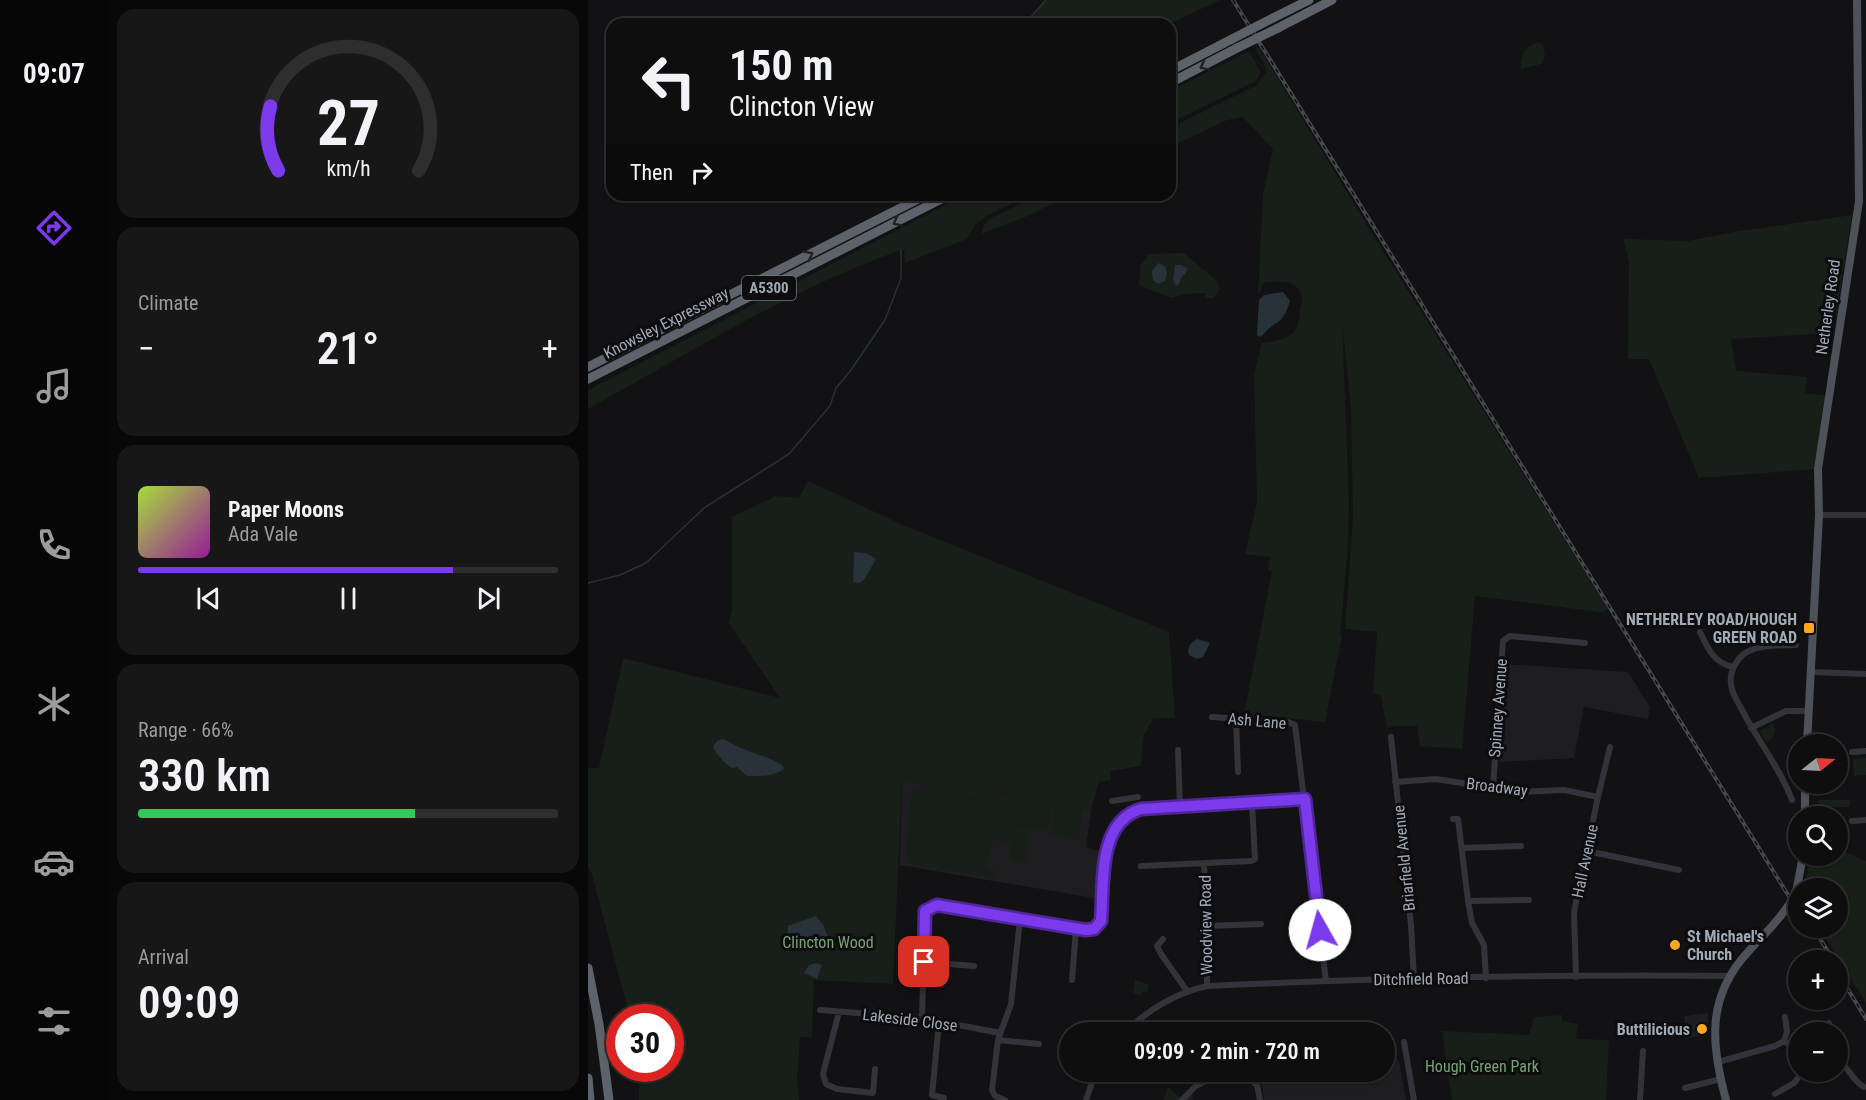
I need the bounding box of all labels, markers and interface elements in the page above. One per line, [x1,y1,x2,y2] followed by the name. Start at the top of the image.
[729,41,834,90] text: 150 m
[630,42,708,120] icon: left
[23,58,85,90] text: 09:07
[1199,58,1210,70] one-way arrow
[316,87,380,160] text: 27
[729,91,874,123] text: Clincton View
[326,156,370,181] text: km/h
[685,156,718,189] icon: right
[630,160,673,185] text: Then
[33,207,75,249] icon: directions
[892,214,903,226] one-way arrow
[802,250,813,262] one-way arrow
[1812,258,1844,356] street label: Netherley Road
[742,276,796,300] road number: A5300
[600,283,732,363] street label: Knowsley Expressway
[138,291,198,315] text: Climate
[317,322,379,375] text: 21°
[138,329,155,368] text: −
[542,329,558,368] text: +
[33,365,75,407] icon: music
[228,497,344,522] text: Paper Moons
[228,522,298,546] text: Ada Vale
[33,524,75,566] icon: phone
[192,582,225,615] icon: previous
[332,582,365,615] icon: pause
[472,582,505,615] icon: next
[1626,610,1797,647] place label: NETHERLEY ROAD/HOUGH GREEN ROAD
[1802,621,1816,635] marker: NETHERLEY ROAD/HOUGH GREEN ROAD
[1485,658,1511,758] street label: Spinney Avenue
[33,683,75,725] icon: climate
[1227,709,1287,733] street label: Ash Lane
[138,718,234,742] text: Range · 66%
[1788,734,1848,794] north arrow
[1788,734,1848,1082] map controls
[138,749,271,802] text: 330 km
[1465,774,1529,800] street label: Broadway
[1389,804,1419,912] street label: Briarfield Avenue
[1788,806,1848,866] button: search
[1568,823,1602,899] street label: Hall Avenue
[33,841,75,883] icon: car
[1196,875,1216,975] street label: Woodview Road
[1788,878,1848,938] button: layers
[1288,898,1352,962] position arrow
[1687,927,1764,964] place label: St Michael's Church
[782,933,874,952] park label: Clincton Wood
[898,936,949,987] pin
[1668,938,1682,952] marker: St Michael's Church
[138,945,189,969] text: Arrival
[907,945,940,978] icon: arrive
[1788,950,1848,1010] button: +
[1373,969,1469,989] street label: Ditchfield Road
[138,976,240,1029] text: 09:09
[33,1000,75,1042] icon: filters
[606,1004,684,1082] speed limit sign: 30
[861,1005,959,1035] street label: Lakeside Close
[1617,1020,1690,1039] place label: Buttilicious
[1695,1022,1709,1036] marker: Buttilicious
[1788,1022,1848,1082] button: −
[1134,1039,1320,1064] text: 09:09 · 2 min · 720 m
[1425,1057,1540,1076] park label: Hough Green Park

